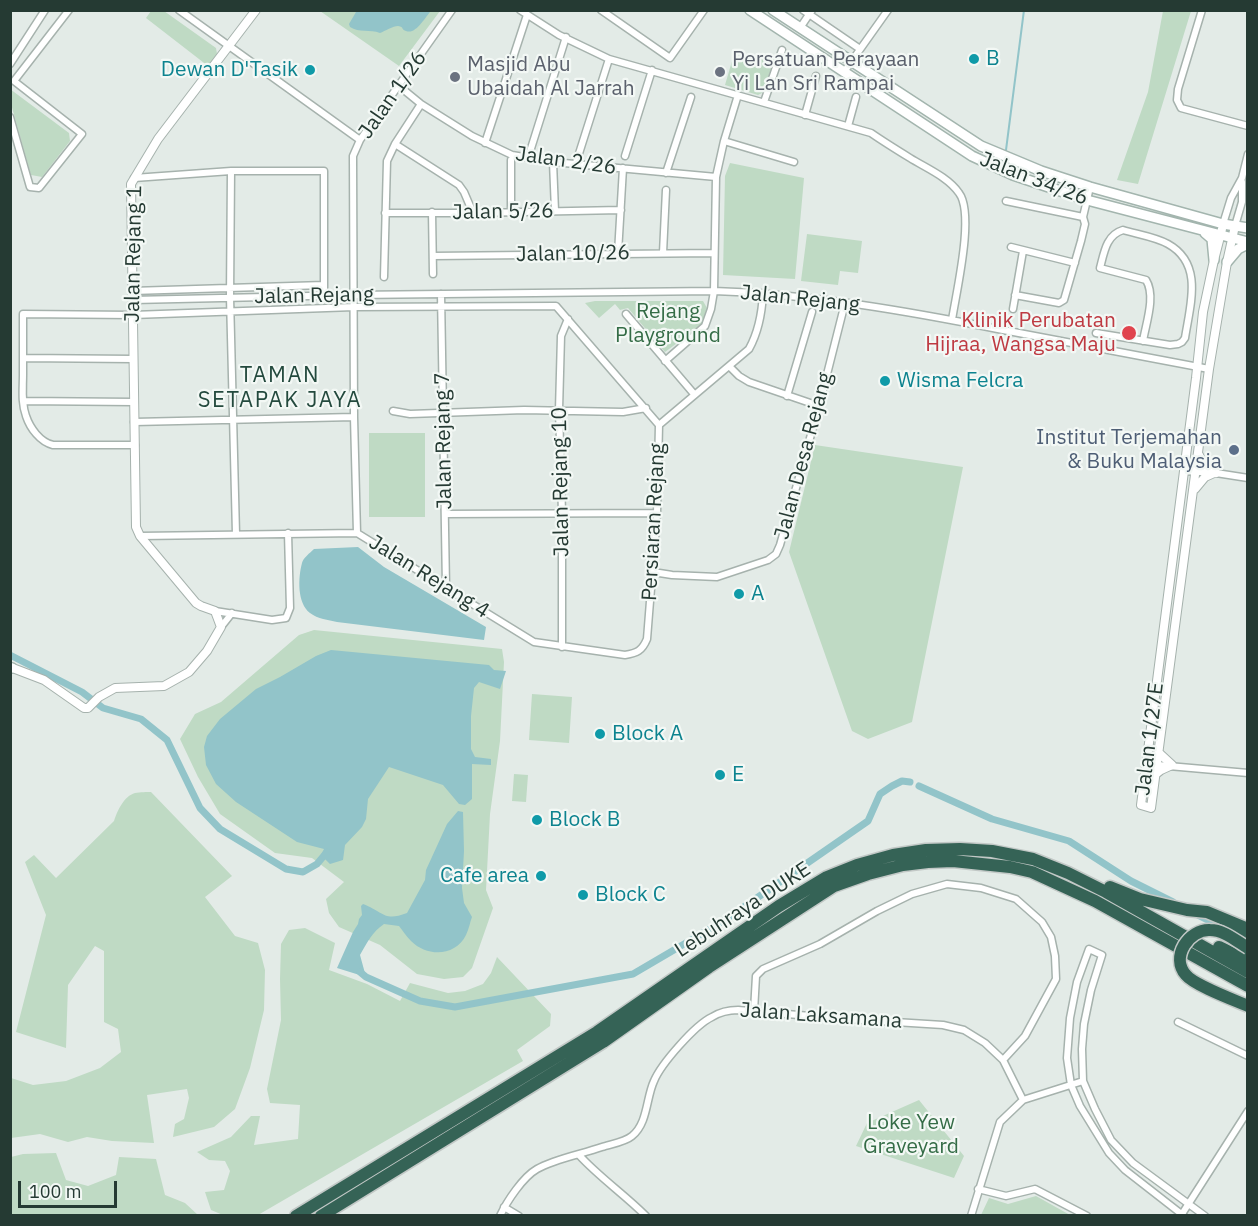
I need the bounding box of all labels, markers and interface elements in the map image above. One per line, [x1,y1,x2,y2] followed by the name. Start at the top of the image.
[354,46,432,144] street label: Jalan 1/26
[986,46,1000,72] place label: B
[732,47,919,97] place label: Persatuan Perayaan Yi Lan Sri Rampai
[467,52,635,102] place label: Masjid Abu Ubaidah Al Jarrah
[967,52,981,66] marker: B
[161,57,298,83] place label: Dewan D'Tasik
[303,63,317,77] marker: Dewan D'Tasik
[713,65,727,79] marker: Persatuan Perayaan Yi Lan Sri Rampai
[448,70,462,84] marker: Masjid Abu Ubaidah Al Jarrah
[514,141,618,181] street label: Jalan 2/26
[976,147,1092,211] street label: Jalan 34/26
[120,185,148,323] street label: Jalan Rejang 1
[452,199,554,225] street label: Jalan 5/26
[516,240,630,268] street label: Jalan 10/26
[739,280,861,318] street label: Jalan Rejang
[254,282,374,310] street label: Jalan Rejang
[615,299,721,349] park label: Rejang Playground
[925,308,1116,358] place label: Klinik Perubatan Hijraa, Wangsa Maju
[1120,324,1138,342] marker: Klinik Perubatan Hijraa, Wangsa Maju
[198,363,362,414] district label: TAMAN SETAPAK JAYA
[897,368,1024,394] place label: Wisma Felcra
[770,370,838,542] street label: Jalan Desa Rejang
[430,372,458,510] street label: Jalan Rejang 7
[878,374,892,388] marker: Wisma Felcra
[547,407,575,557] street label: Jalan Rejang 10
[1036,425,1222,475] place label: Institut Terjemahan & Buku Malaysia
[637,442,671,602] street label: Persiaran Rejang
[1227,443,1241,457] marker: Institut Terjemahan & Buku Malaysia
[364,530,494,624] street label: Jalan Rejang 4
[751,581,764,607] place label: A
[732,587,746,601] marker: A
[1131,681,1169,797] street label: Jalan 1/27E
[612,721,683,747] place label: Block A
[593,727,607,741] marker: Block A
[732,762,744,788] place label: E
[713,768,727,782] marker: E
[549,807,620,833] place label: Block B
[530,813,544,827] marker: Block B
[670,857,816,963] street label: Lebuhraya DUKE
[440,863,529,889] place label: Cafe area
[534,869,548,883] marker: Cafe area
[595,882,666,908] place label: Block C
[576,888,590,902] marker: Block C
[739,998,903,1034] street label: Jalan Laksamana
[863,1110,959,1160] park label: Loke Yew Graveyard
[21,1169,120,1207] scale bar
[29,1180,81,1203] text: 100 m

